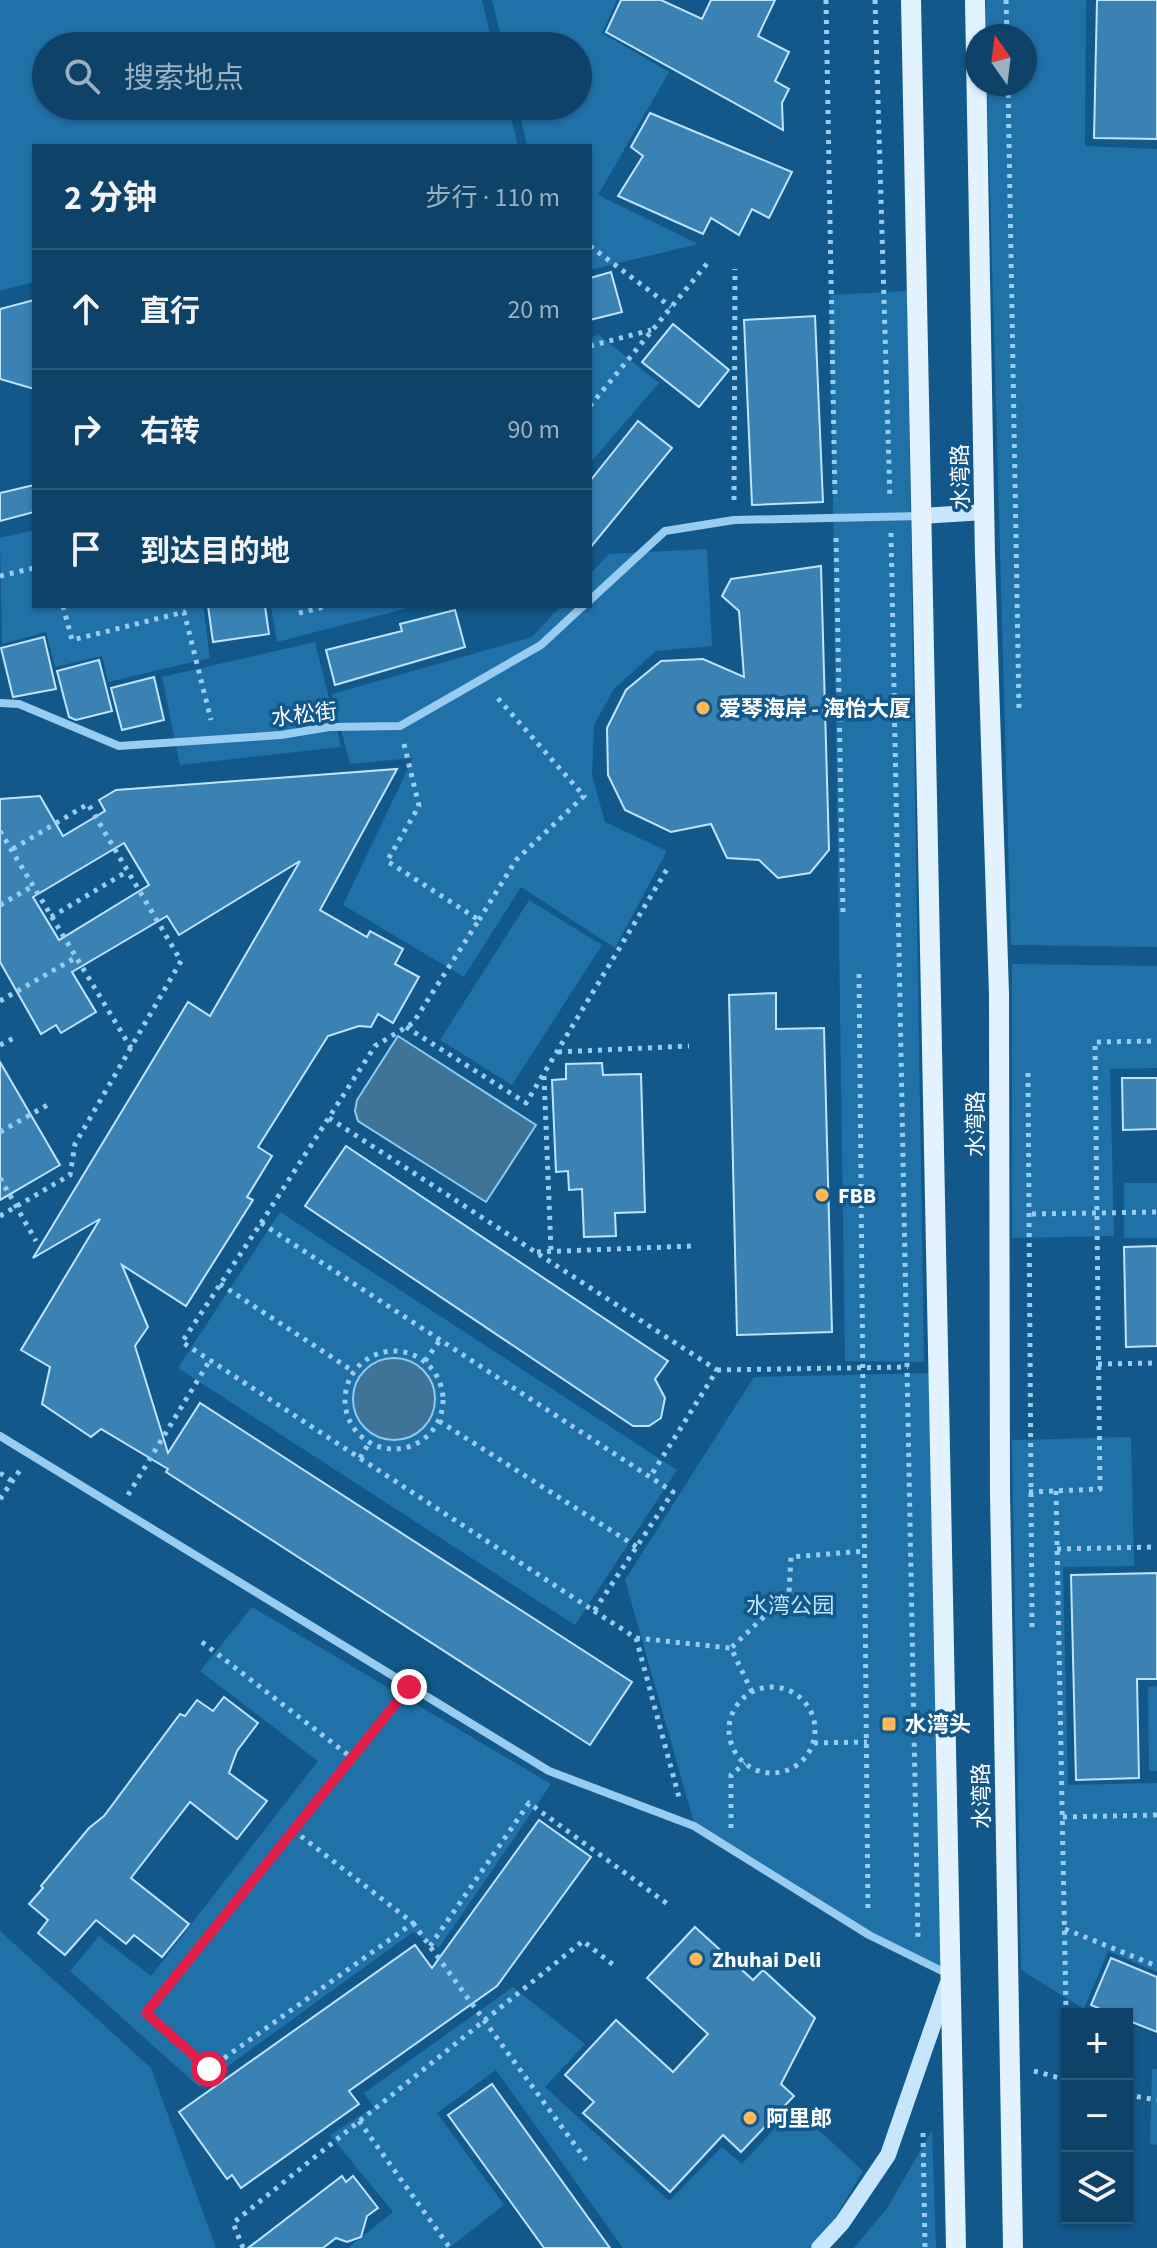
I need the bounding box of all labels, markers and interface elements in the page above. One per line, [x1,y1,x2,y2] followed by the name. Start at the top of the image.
[965,24,1037,96] north arrow
[32,32,592,120] search box
[60,54,104,98] icon: search
[124,57,244,100] text: 搜索地点
[64,174,157,223] text: 2 分钟
[426,179,560,216] text: 步行 · 110 m
[64,287,108,331] icon: ahead
[140,290,200,333] text: 直行
[507,291,560,328] text: 20 m
[64,407,108,451] icon: right
[140,410,200,453] text: 右转
[507,411,560,448] text: 90 m
[944,444,978,510] street label: 水湾路
[64,527,108,571] icon: arrive
[140,530,290,573] text: 到达目的地
[719,693,911,725] place label: 爱琴海岸 - 海怡大厦
[270,696,339,734] street label: 水松街
[694,699,712,717] marker: 爱琴海岸 - 海怡大厦
[960,1091,992,1157] street label: 水湾路
[838,1180,876,1212] place label: FBB
[813,1186,831,1204] marker: FBB
[746,1590,834,1622] park label: 水湾公园
[391,1669,427,1705] route end
[905,1709,971,1741] place label: 水湾头
[880,1715,898,1733] marker: 水湾头
[965,1763,999,1829] street label: 水湾路
[712,1944,821,1976] place label: Zhuhai Deli
[687,1950,705,1968] marker: Zhuhai Deli
[1061,2008,1133,2224] map controls
[1061,2008,1133,2080] button: +
[191,2051,227,2087] route start
[1061,2080,1133,2152] button: −
[766,2103,832,2135] place label: 阿里郎
[741,2109,759,2127] marker: 阿里郎
[1061,2152,1133,2224] button: layers

